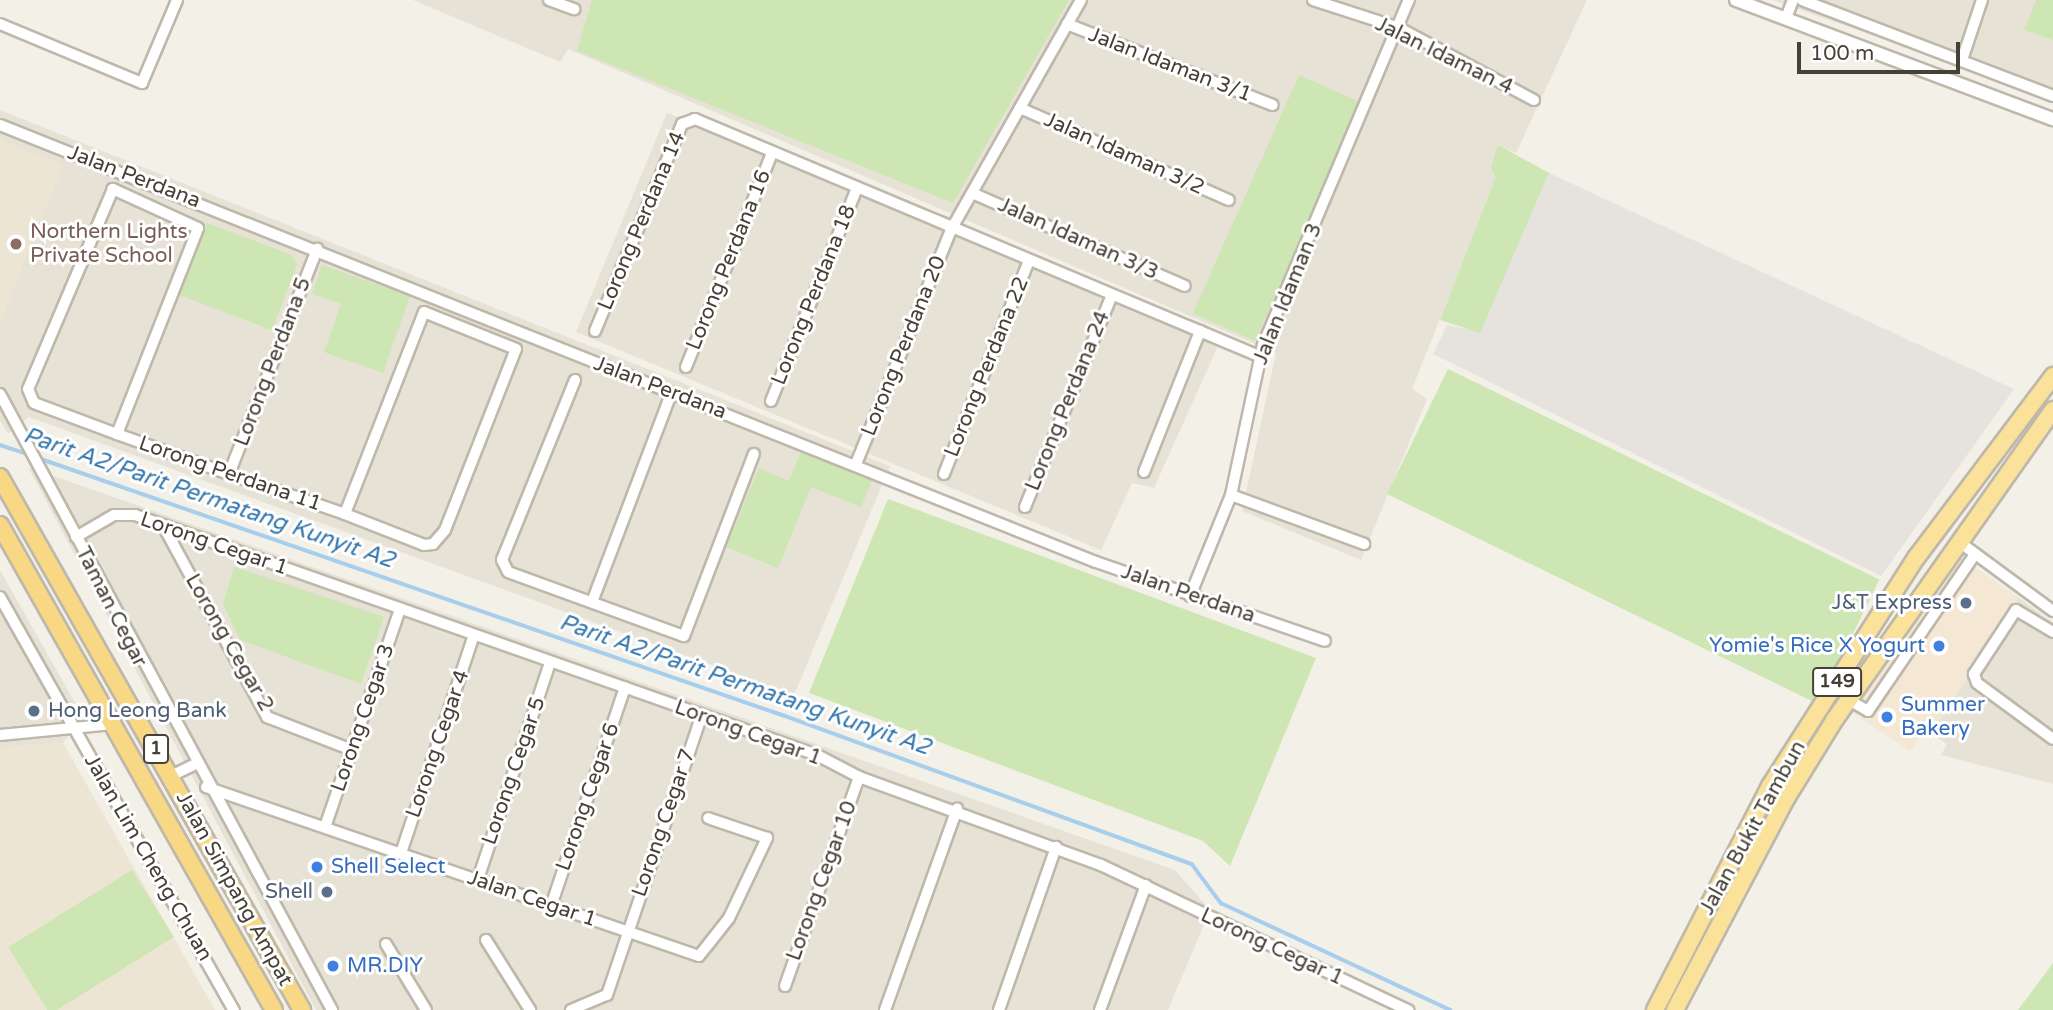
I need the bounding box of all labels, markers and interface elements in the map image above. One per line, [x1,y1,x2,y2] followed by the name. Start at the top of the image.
[1371,12,1517,100] street label: Jalan Idaman 4
[1085,22,1255,108] street label: Jalan Idaman 3/1
[1801,28,1964,72] scale bar
[1810,41,1874,66] text: 100 m
[1040,107,1208,201] street label: Jalan Idaman 3/2
[593,128,691,314] street label: Lorong Perdana 14
[64,140,204,214] street label: Jalan Perdana
[681,166,777,354] street label: Lorong Perdana 16
[994,192,1162,286] street label: Jalan Idaman 3/3
[766,201,862,389] street label: Lorong Perdana 18
[30,219,188,269] place label: Northern Lights Private School
[1248,220,1328,368] street label: Jalan Idaman 3
[8,236,24,252] marker: Northern Lights Private School
[856,252,952,440] street label: Lorong Perdana 20
[939,273,1035,461] street label: Lorong Perdana 22
[229,274,317,450] street label: Lorong Perdana 5
[1020,307,1116,495] street label: Lorong Perdana 24
[590,351,730,425] street label: Jalan Perdana
[20,421,398,575] water label: Parit A2/Parit Permatang Kunyit A2
[135,431,325,517] street label: Lorong Perdana 11
[137,507,291,581] street label: Lorong Cegar 1
[70,543,152,671] street label: Taman Cegar
[1118,559,1258,629] street label: Jalan Perdana
[179,570,279,716] street label: Lorong Cegar 2
[1832,590,1952,616] place label: J&T Express
[1958,595,1974,611] marker: J&T Express
[556,608,934,762] water label: Parit A2/Parit Permatang Kunyit A2
[1709,633,1925,659] place label: Yomie's Rice X Yogurt
[1931,638,1947,654] marker: Yomie's Rice X Yogurt
[326,641,400,795] street label: Lorong Cegar 3
[1811,666,1863,698] road number: 149
[401,667,475,821] street label: Lorong Cegar 4
[1901,692,1985,742] place label: Summer Bakery
[477,694,551,848] street label: Lorong Cegar 5
[671,695,825,771] street label: Lorong Cegar 1
[48,698,227,724] place label: Hong Leong Bank
[26,703,42,719] marker: Hong Leong Bank
[1879,709,1895,725] marker: Summer Bakery
[551,720,625,874] street label: Lorong Cegar 6
[142,734,170,764] road number: 1
[1695,737,1811,919] street label: Jalan Bukit Tambun
[627,746,701,900] street label: Lorong Cegar 7
[78,750,218,966] street label: Jalan Lim Cheng Chuan
[170,787,298,991] street label: Jalan Simpang Ampat
[781,798,863,964] street label: Lorong Cegar 10
[331,854,446,880] place label: Shell Select
[309,859,325,875] marker: Shell Select
[464,865,600,933] street label: Jalan Cegar 1
[265,879,313,905] place label: Shell
[319,884,335,900] marker: Shell
[1197,903,1347,991] street label: Lorong Cegar 1
[347,953,423,979] place label: MR.DIY
[325,958,341,974] marker: MR.DIY

